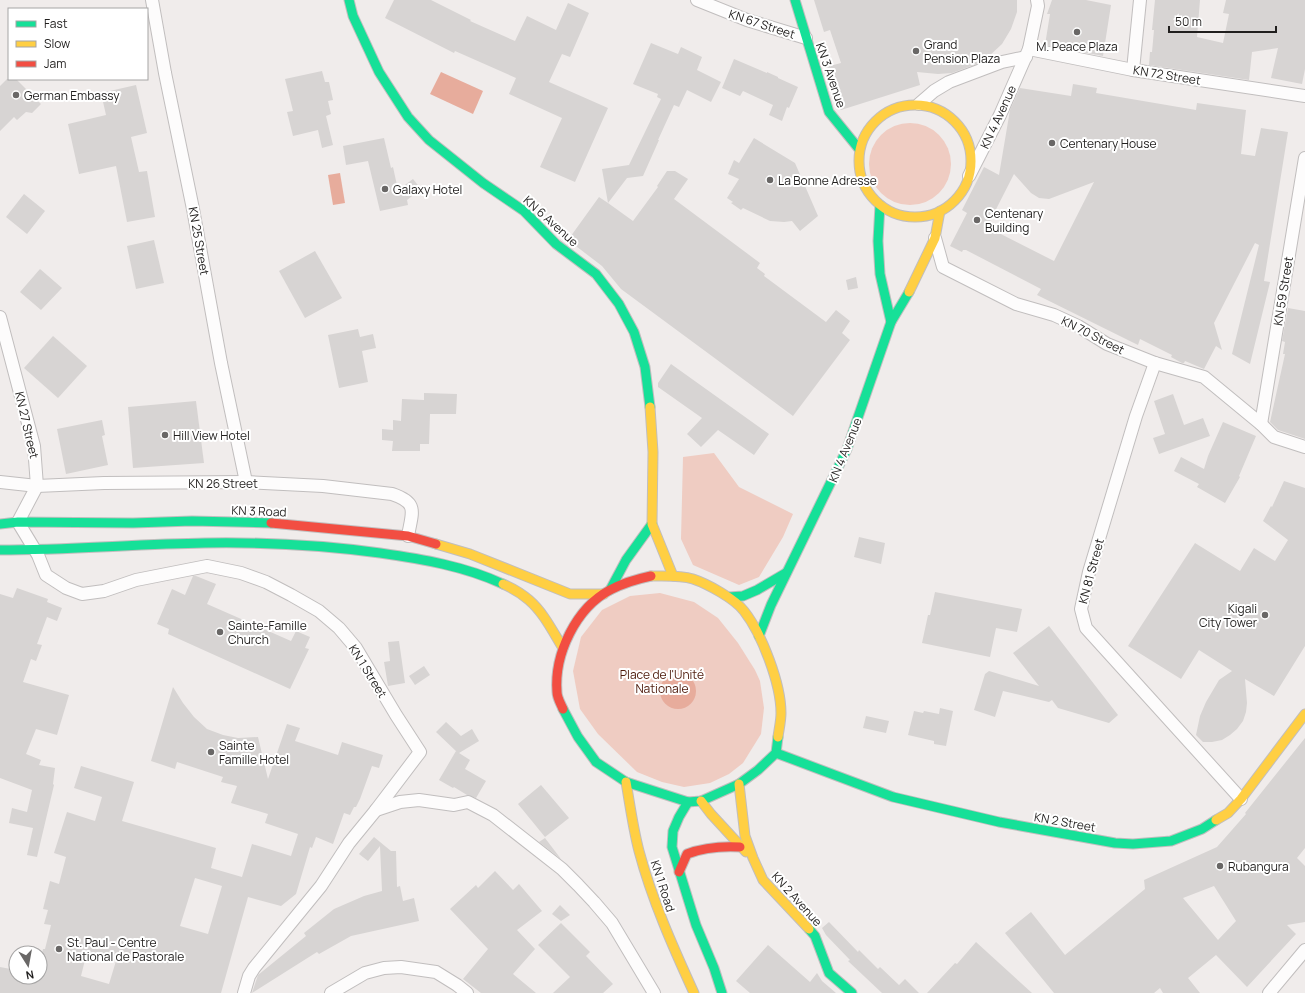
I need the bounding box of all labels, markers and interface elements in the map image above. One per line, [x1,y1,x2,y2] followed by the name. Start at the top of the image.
[727,5,798,43] street label: KN 67 Street
[8,8,148,80] legend
[1169,8,1276,34] scale bar
[1175,13,1202,30] text: 50 m
[44,15,68,32] text: Fast
[1072,27,1082,37] marker: M. Peace Plaza
[44,35,70,52] text: Slow
[924,36,1000,67] place label: Grand Pension Plaza
[1036,38,1118,55] place label: M. Peace Plaza
[812,40,850,110] street label: KN 3 Avenue
[911,46,921,56] marker: Grand Pension Plaza
[44,55,66,72] text: Jam
[1132,61,1202,89] street label: KN 72 Street
[976,82,1020,152] street label: KN 4 Avenue
[24,87,120,104] place label: German Embassy
[11,90,21,100] marker: German Embassy
[1060,135,1156,152] place label: Centenary House
[1047,138,1057,148] marker: Centenary House
[778,172,877,189] place label: La Bonne Adresse
[765,175,775,185] marker: La Bonne Adresse
[393,181,462,198] place label: Galaxy Hotel
[380,184,390,194] marker: Galaxy Hotel
[520,192,582,250] street label: KN 6 Avenue
[185,205,213,277] street label: KN 25 Street
[985,205,1044,236] place label: Centenary Building
[972,215,982,225] marker: Centenary Building
[1269,255,1297,327] street label: KN 59 Street
[1059,312,1128,358] street label: KN 70 Street
[11,390,43,460] street label: KN 27 Street
[824,415,866,485] street label: KN 4 Avenue
[173,427,250,444] place label: Hill View Hotel
[160,430,170,440] marker: Hill View Hotel
[188,475,258,492] street label: KN 26 Street
[231,502,287,520] street label: KN 3 Road
[1074,536,1108,606] street label: KN 81 Street
[1199,600,1258,631] place label: Kigali City Tower
[1260,610,1270,620] marker: Kigali City Tower
[228,617,307,648] place label: Sainte-Famille Church
[215,627,225,637] marker: Sainte-Famille Church
[345,641,391,701] street label: KN 1 Street
[620,666,704,697] park label: Place de l'Unité Nationale
[219,737,289,768] place label: Sainte Famille Hotel
[206,747,216,757] marker: Sainte Famille Hotel
[1033,808,1097,836] street label: KN 2 Street
[647,858,679,914] street label: KN 1 Road
[1228,858,1289,875] place label: Rubangura
[1215,861,1225,871] marker: Rubangura
[768,868,826,930] street label: KN 2 Avenue
[67,934,184,965] place label: St. Paul - Centre National de Pastorale
[54,944,64,954] marker: St. Paul - Centre National de Pastorale
[8,945,48,985] north arrow
[25,967,35,983] text: N

